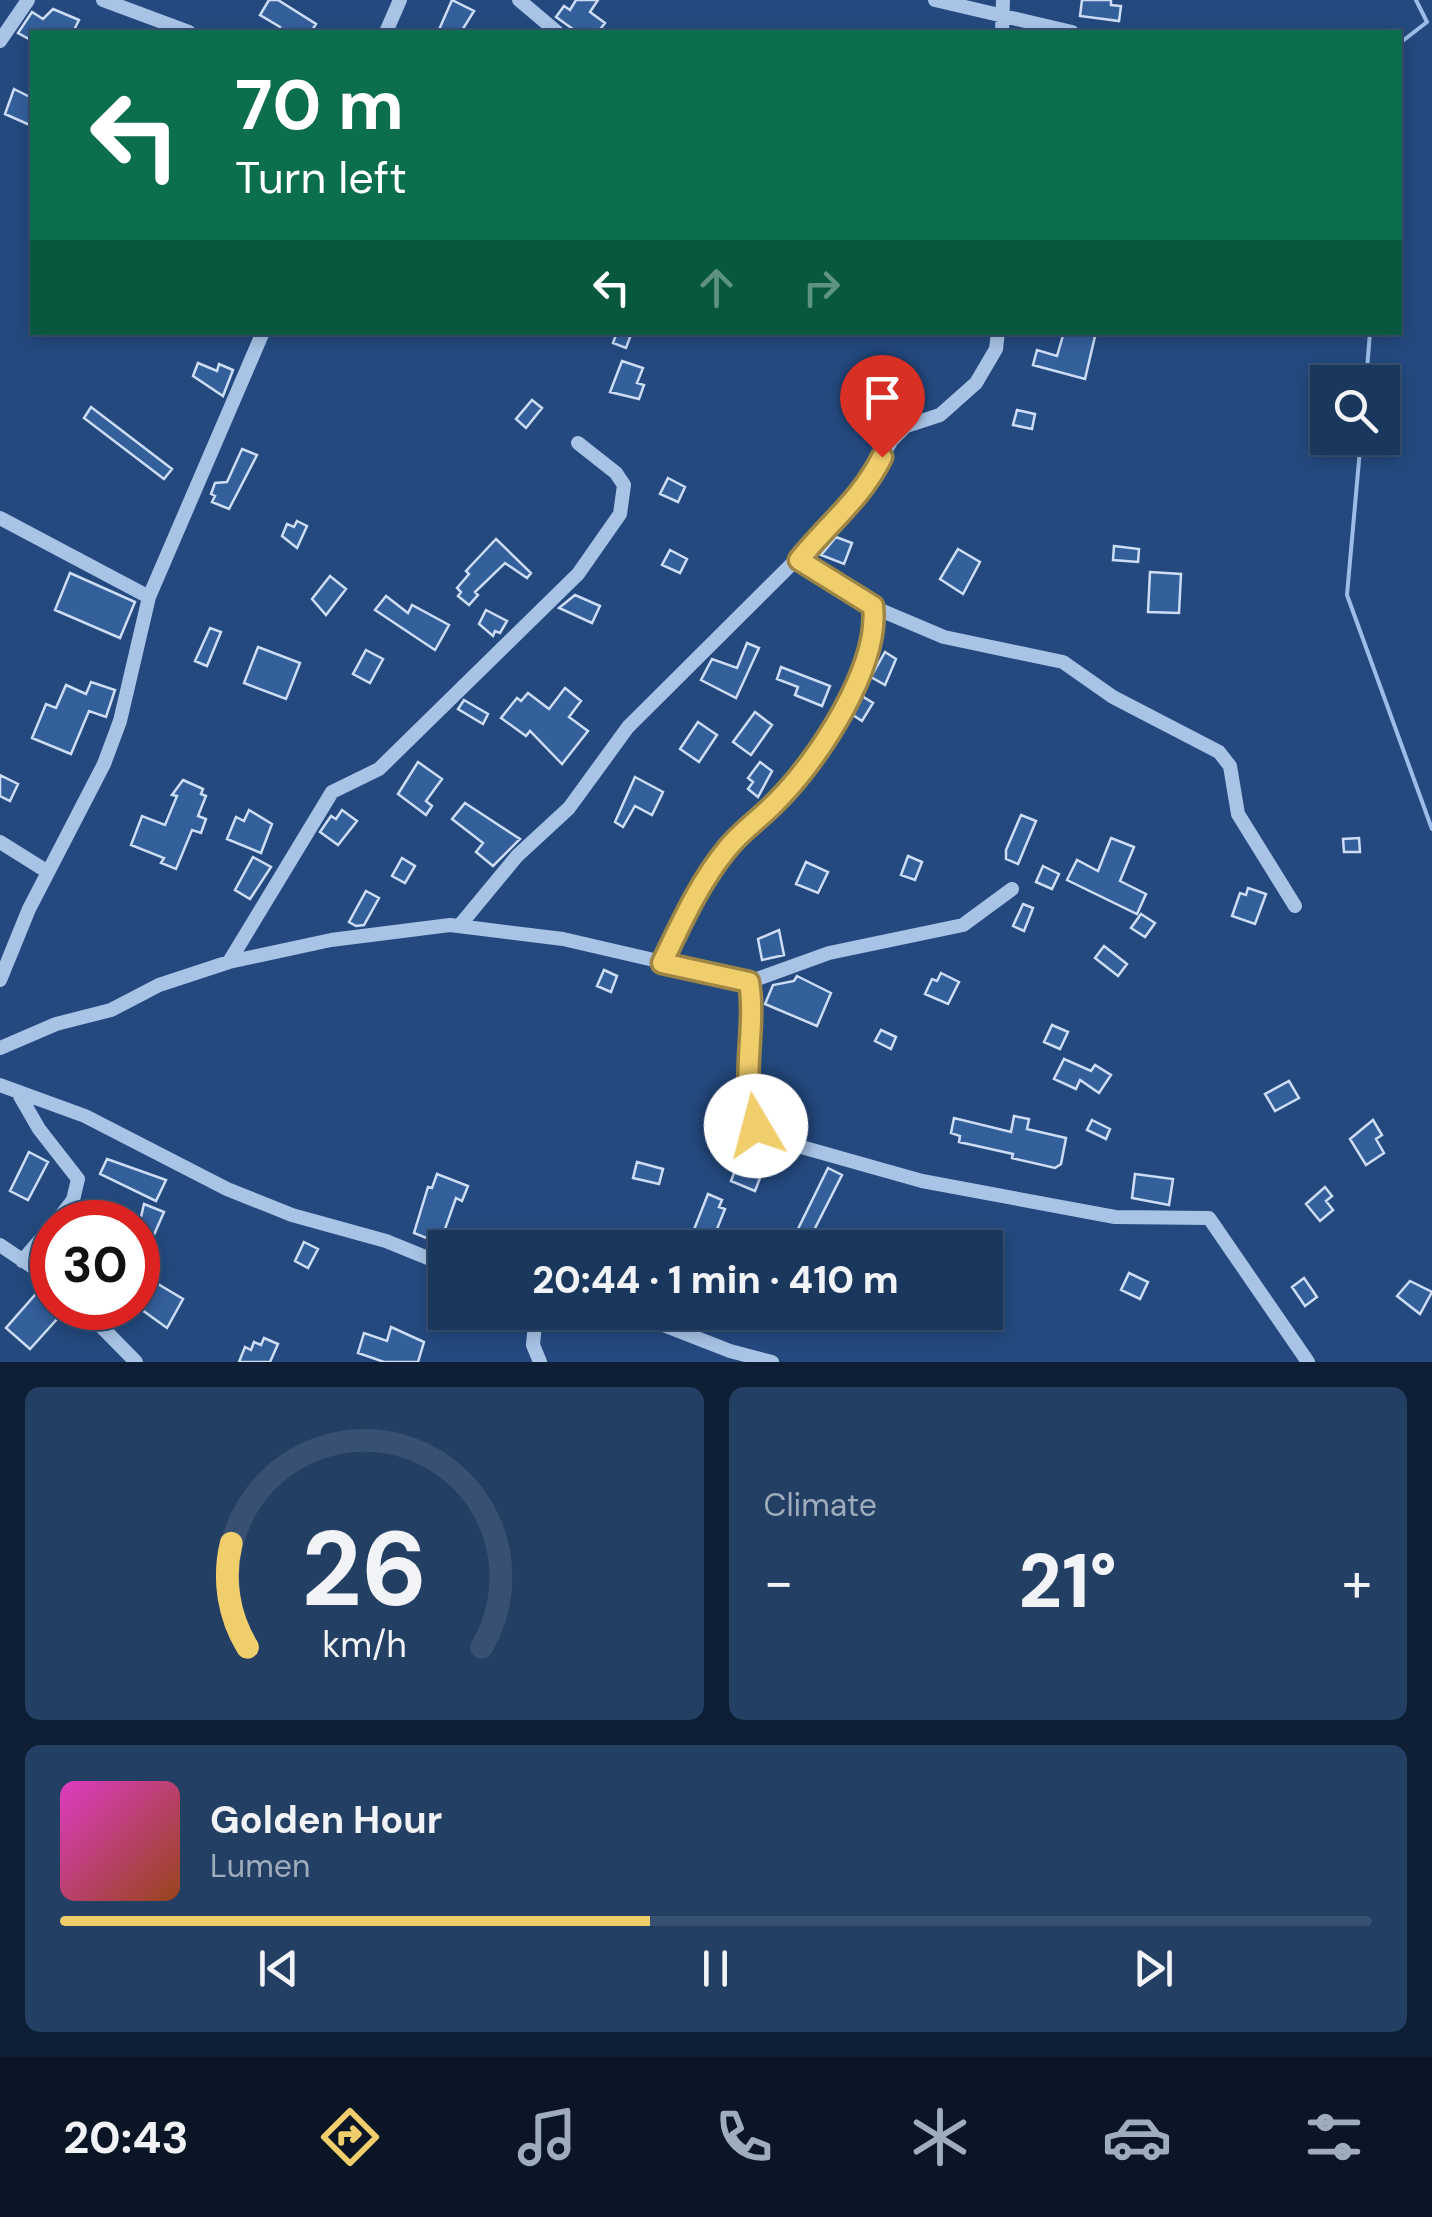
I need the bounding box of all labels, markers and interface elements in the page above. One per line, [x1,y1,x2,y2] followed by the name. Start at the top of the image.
[235,60,404,151] text: 70 m
[70,70,200,200] icon: left
[235,148,407,207] text: Turn left
[584,260,639,315] icon: left
[689,260,744,315] icon: ahead
[794,260,849,315] icon: right
[840,355,925,458] pin
[1310,365,1400,455] map controls
[1310,365,1400,455] button: search
[855,370,910,425] icon: arrive
[704,1074,808,1178] position arrow
[30,1200,160,1330] speed limit sign: 30
[532,1255,899,1305] text: 20:44 · 1 min · 410 m
[764,1484,877,1526] text: Climate
[301,1502,427,1637] text: 26
[1019,1533,1117,1630] text: 21°
[764,1546,794,1618] text: −
[1342,1546,1372,1618] text: +
[322,1622,406,1668] text: km/h
[210,1795,442,1845] text: Golden Hour
[210,1845,310,1887] text: Lumen
[251,1941,306,1996] icon: previous
[688,1941,743,1996] icon: pause
[1126,1941,1181,1996] icon: next
[315,2102,385,2172] icon: directions
[512,2102,582,2172] icon: music
[709,2102,779,2172] icon: phone
[905,2102,975,2172] icon: climate
[1102,2102,1172,2172] icon: car
[1299,2102,1369,2172] icon: filters
[63,2108,189,2167] text: 20:43

